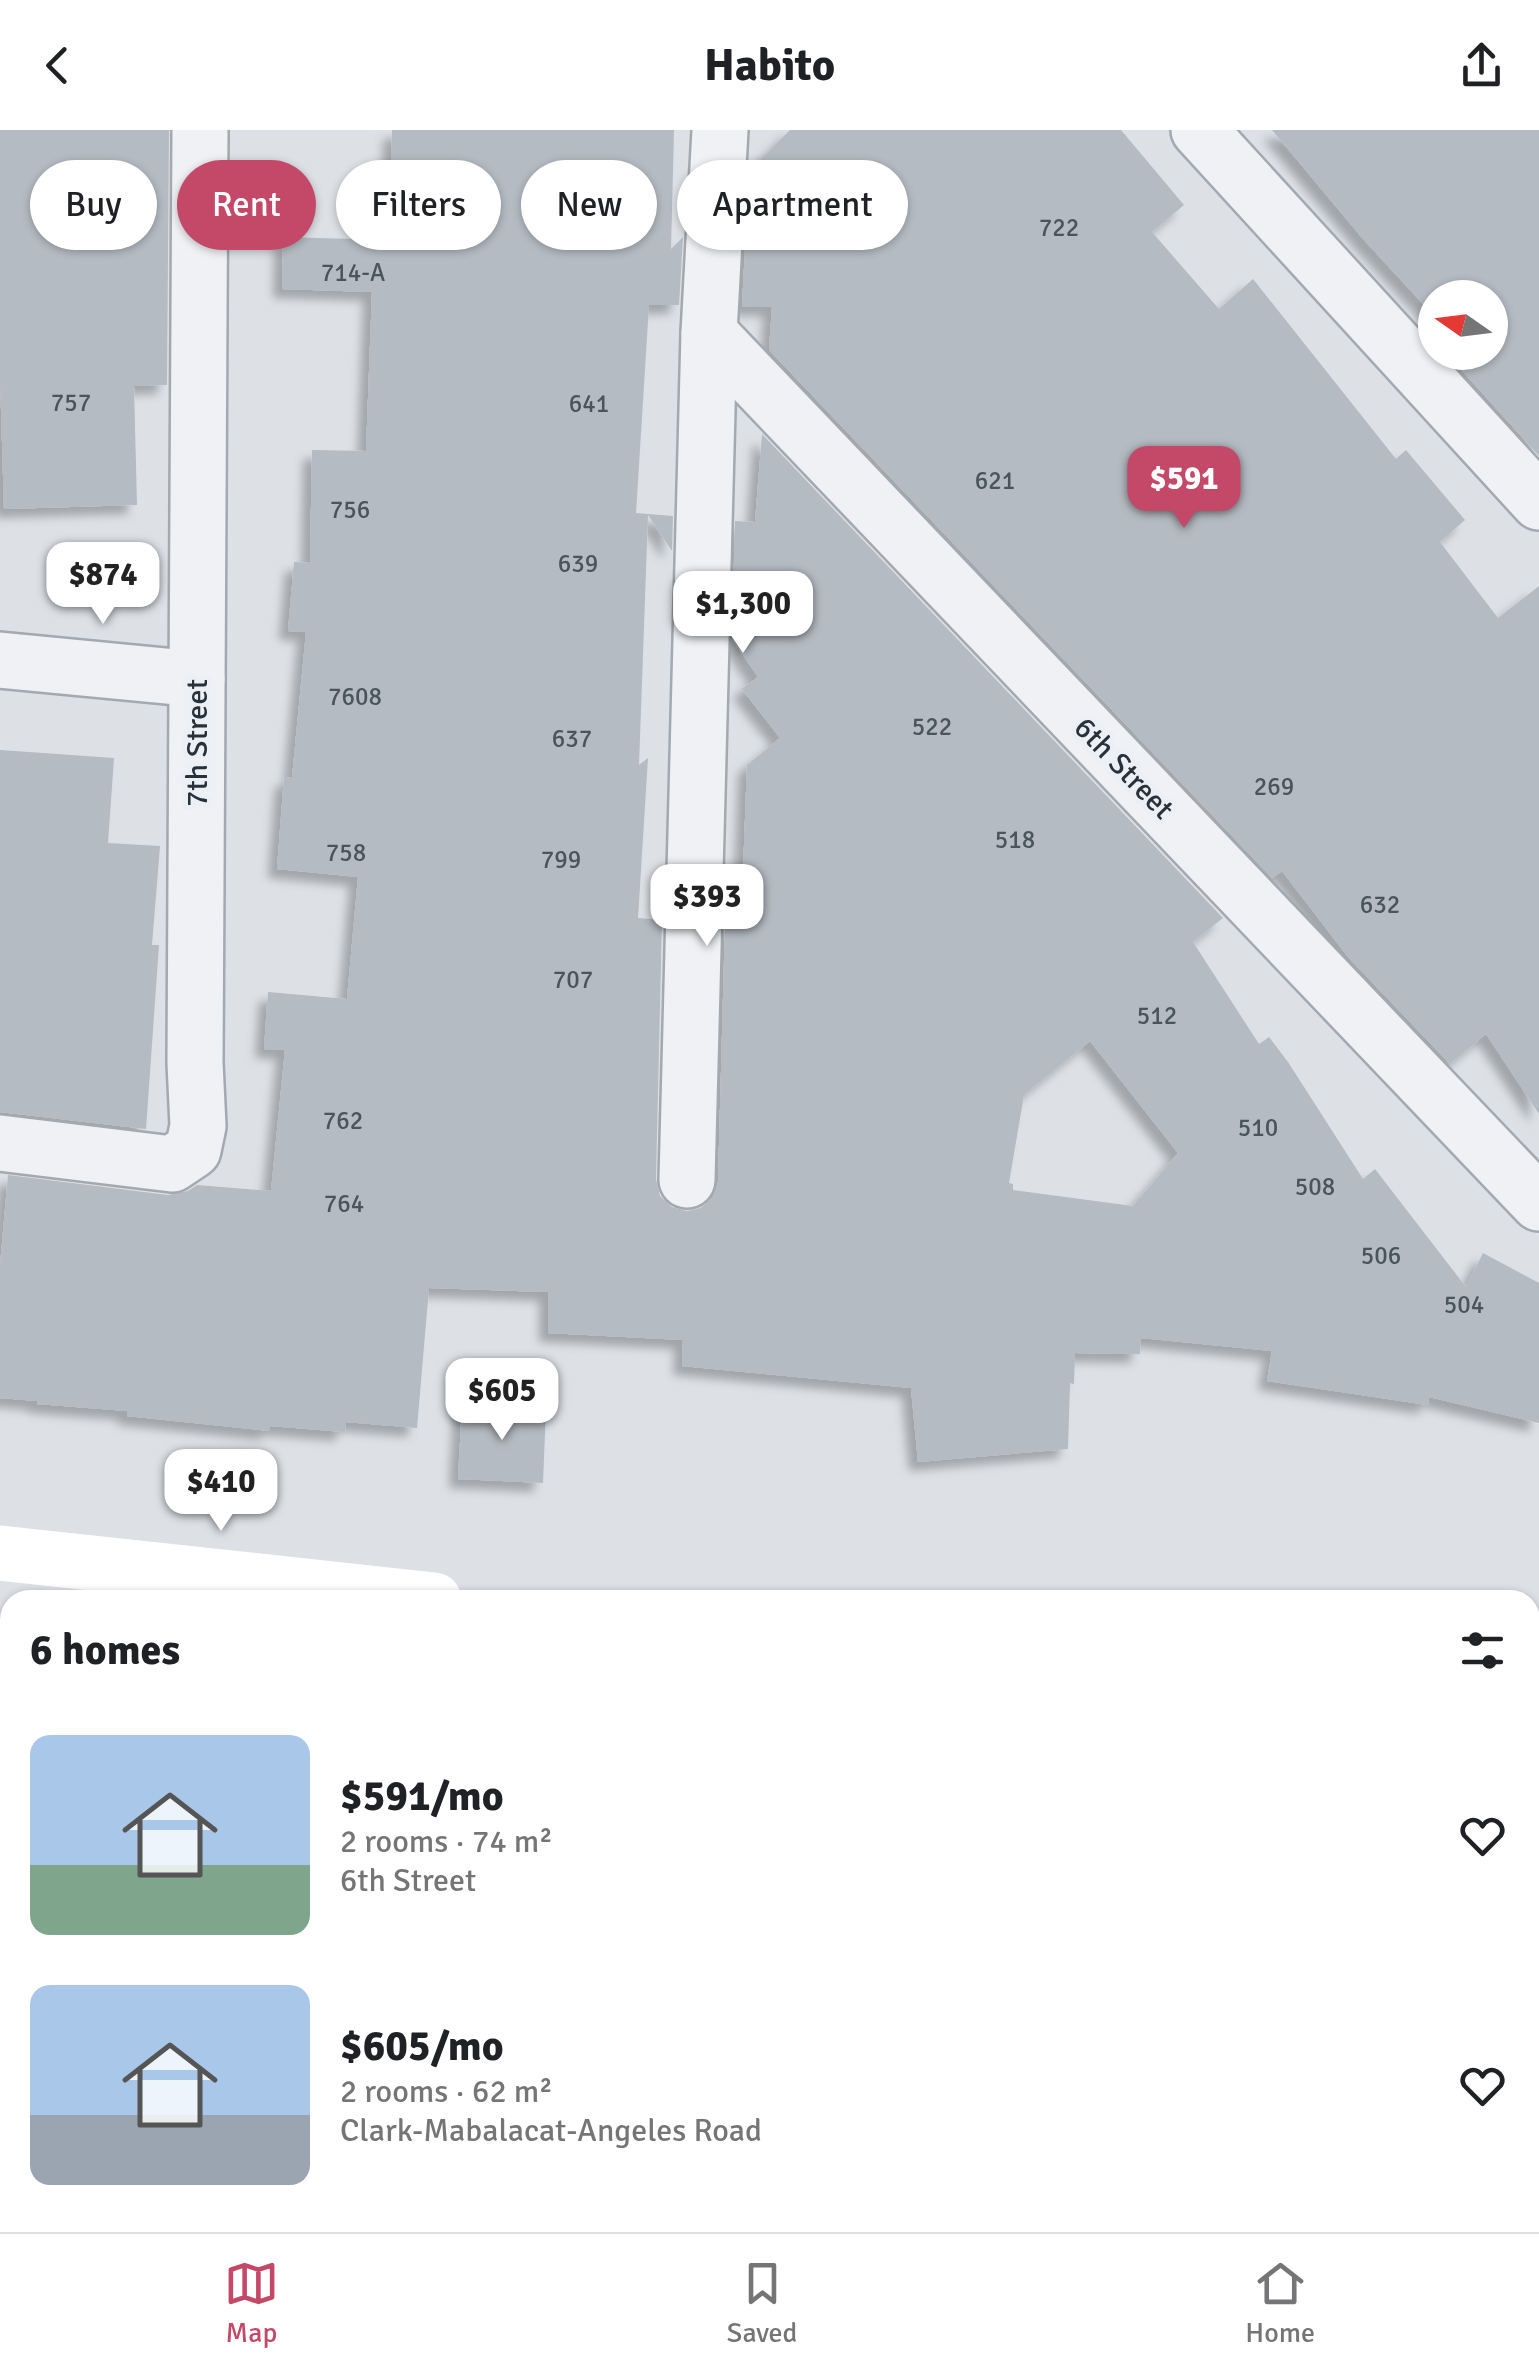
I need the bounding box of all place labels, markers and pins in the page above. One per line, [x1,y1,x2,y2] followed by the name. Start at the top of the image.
[1125,446,1243,531] pin: $591
[44,542,162,627] pin: $874
[662,571,824,656] pin: $1,300
[648,864,766,949] pin: $393
[443,1358,561,1443] pin: $605
[162,1449,280,1534] pin: $410

